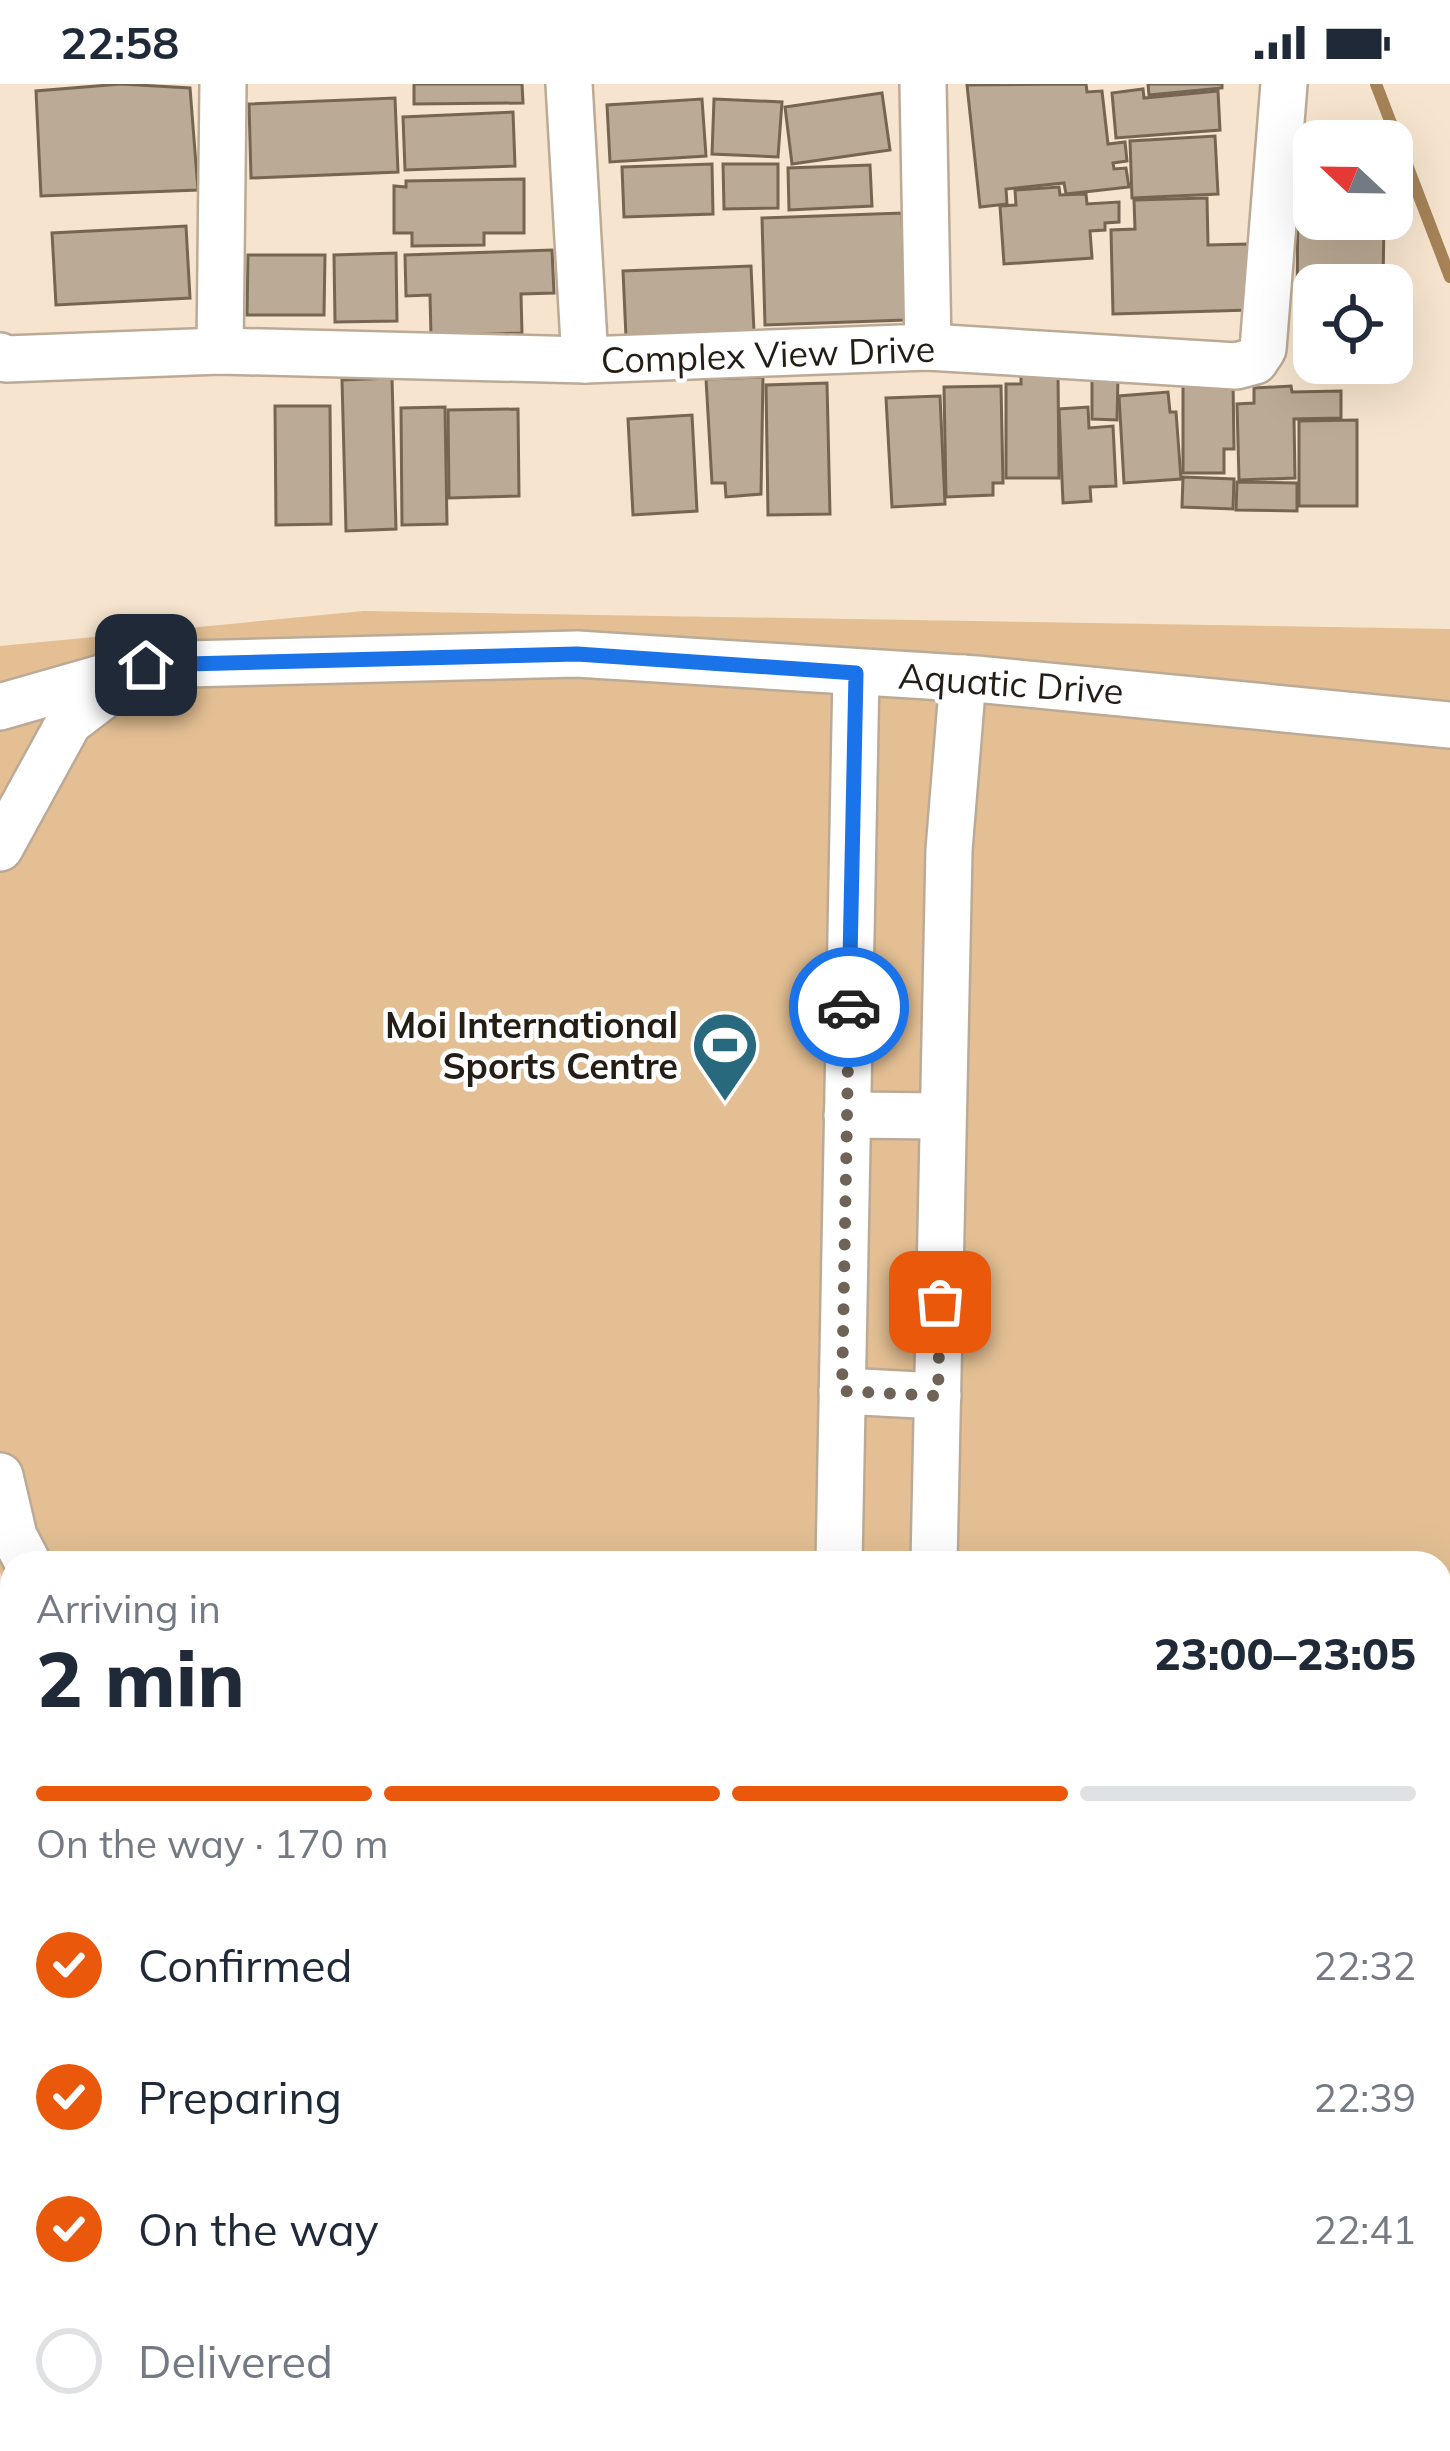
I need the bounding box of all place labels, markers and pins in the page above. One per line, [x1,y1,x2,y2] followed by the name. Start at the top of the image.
[95,614,197,716] pin
[385,1002,678,1088] place label: Moi International Sports Centre
[690,1010,760,1104] sports icon: Moi International Sports Centre
[889,1251,991,1353] pin

